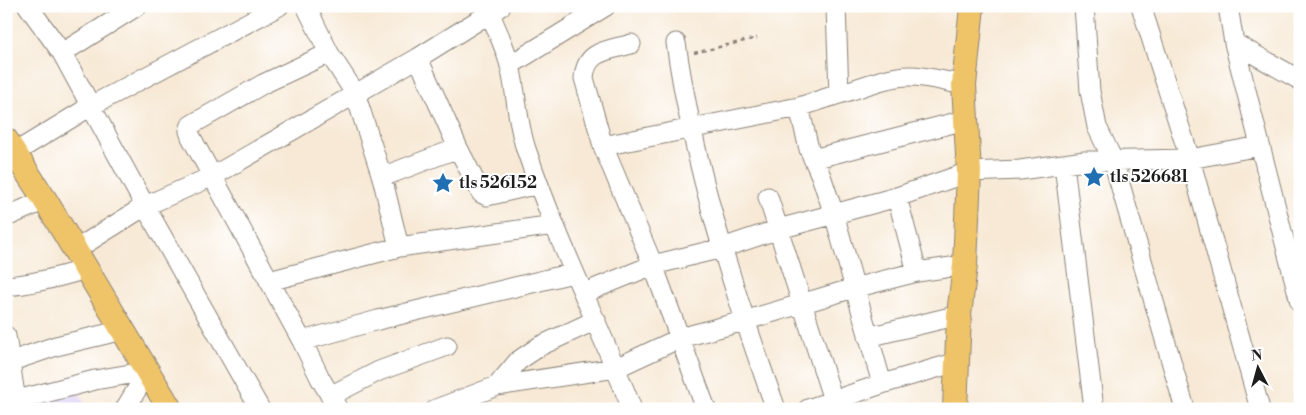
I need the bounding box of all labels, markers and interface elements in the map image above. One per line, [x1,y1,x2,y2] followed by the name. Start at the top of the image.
[1081,164,1107,190] place icon: tls 526681
[1110,167,1189,187] place label: tls 526681
[430,170,456,196] place icon: tls 526152
[459,173,537,193] place label: tls 526152
[1234,342,1284,392] north arrow
[1250,347,1263,366] text: N

